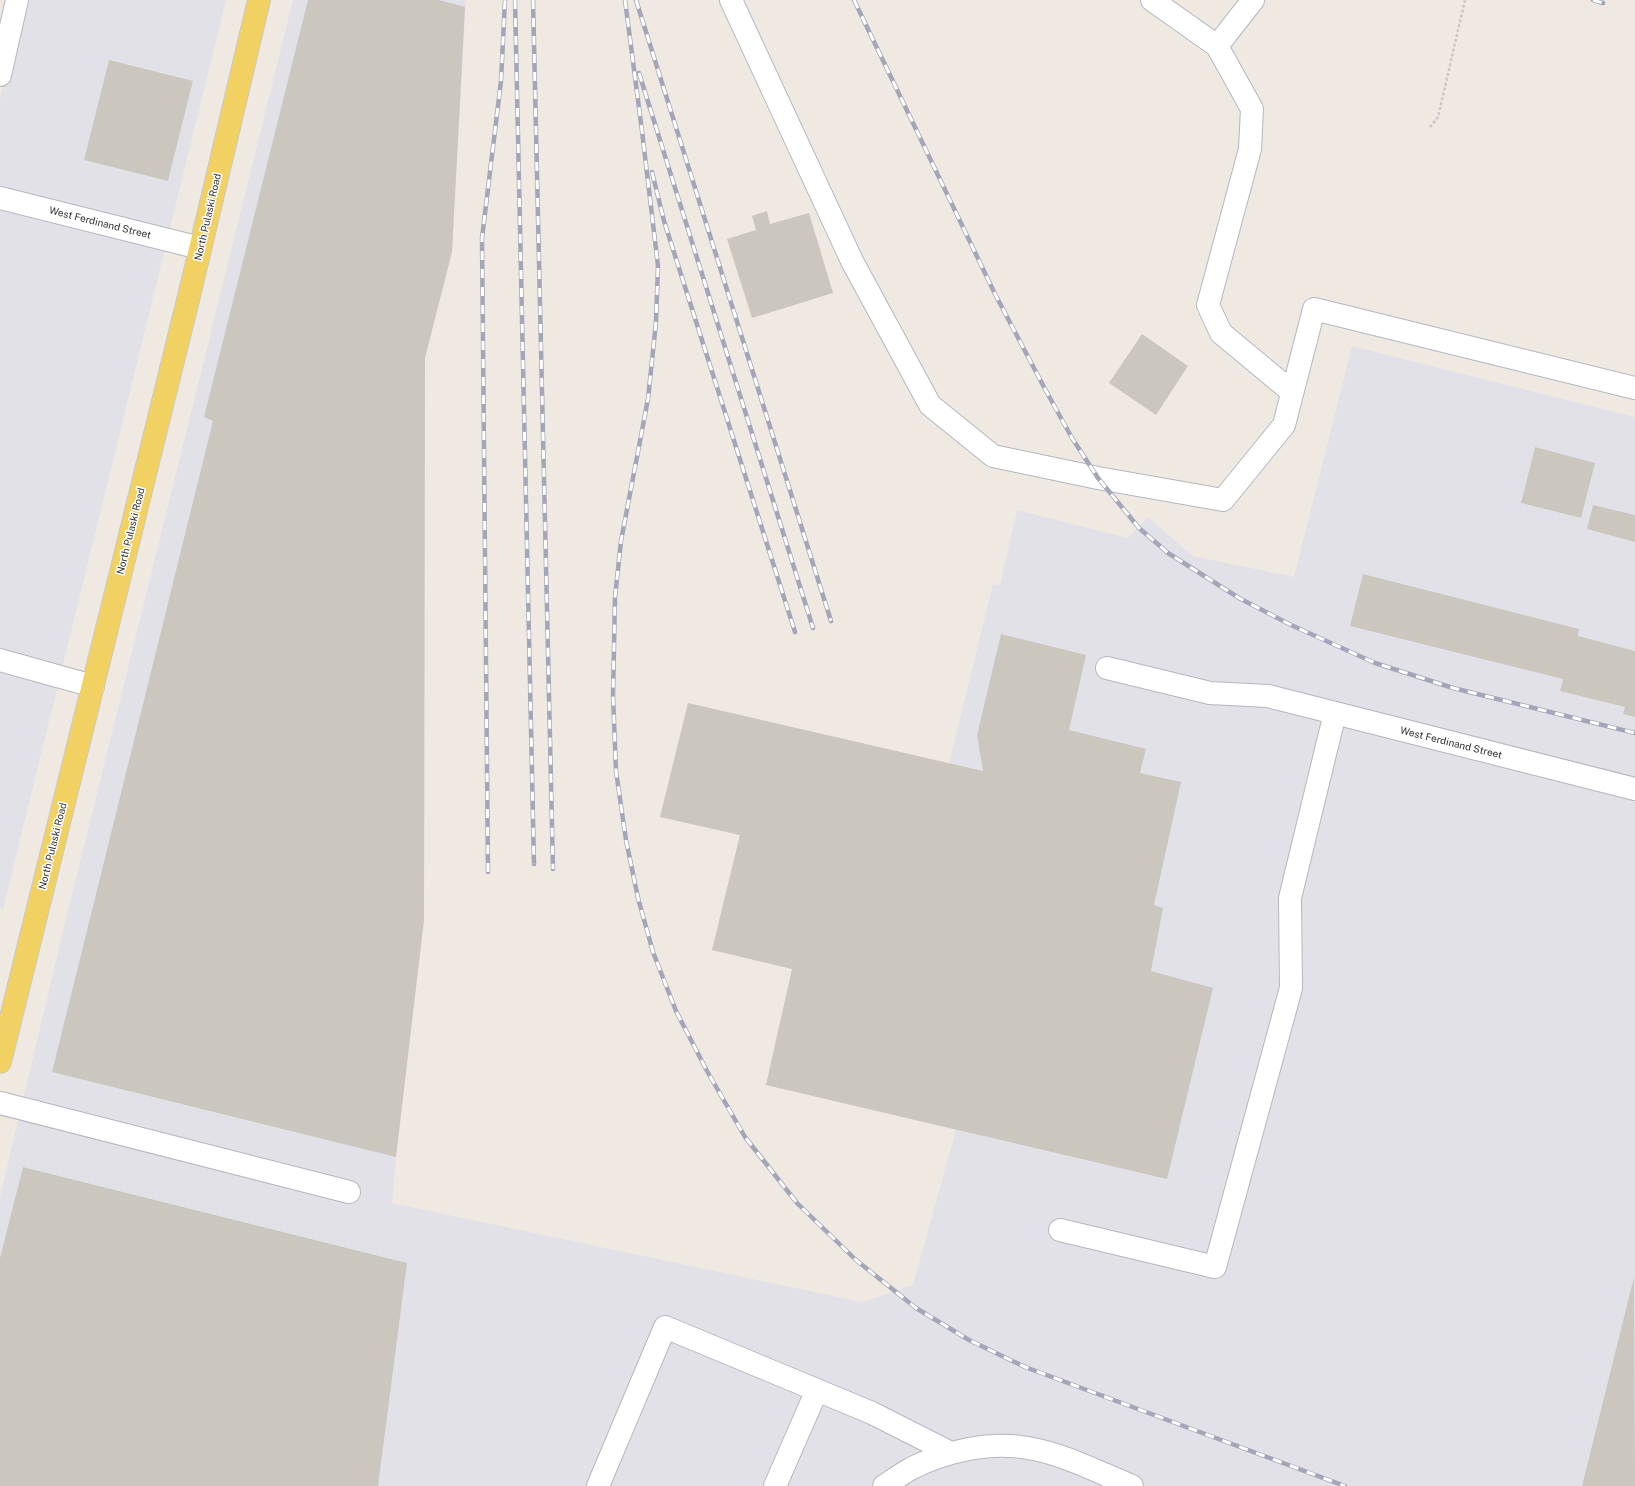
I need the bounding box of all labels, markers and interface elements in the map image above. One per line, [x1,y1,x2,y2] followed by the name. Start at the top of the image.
[192,172,224,262] street label: North Pulaski Road
[48,205,152,241] street label: West Ferdinand Street
[114,486,148,576] street label: North Pulaski Road
[1399,725,1503,761] street label: West Ferdinand Street
[36,801,70,891] street label: North Pulaski Road

